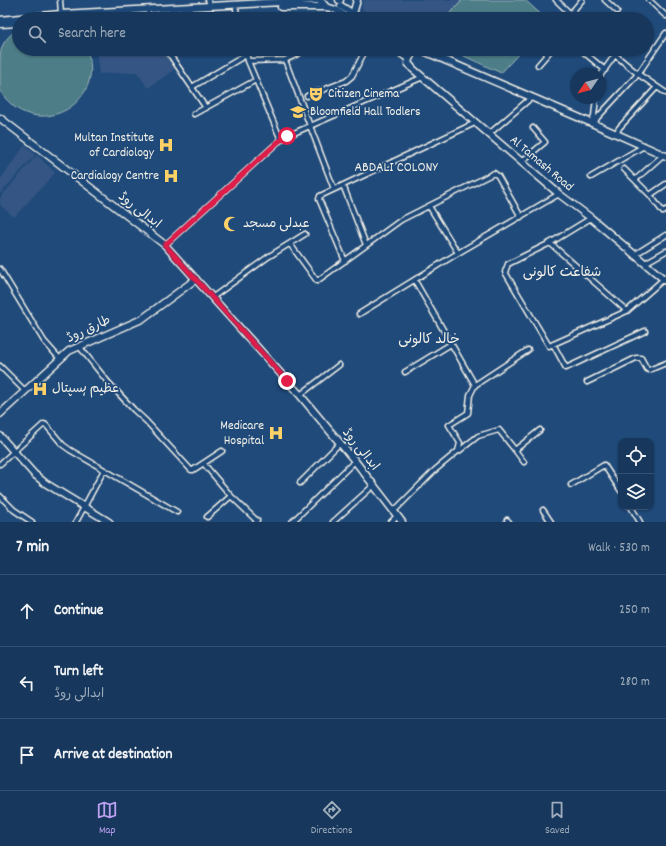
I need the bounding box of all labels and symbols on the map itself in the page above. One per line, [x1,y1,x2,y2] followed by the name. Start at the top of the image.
[570,68,606,104] north arrow
[307,85,325,103] theatre icon: Citizen Cinema
[328,85,400,104] place label: Citizen Cinema
[289,103,307,121] school or university icon: Bloomfield Hall Todlers
[310,103,421,122] place label: Bloomfield Hall Todlers
[278,127,296,145] route start
[74,129,155,163] place label: Multan Institute of Cardiology
[505,132,577,196] street label: Al Tamash Road
[157,136,175,154] hospital icon: Multan Institute of Cardiology
[354,158,438,178] district label: ABDALI COLONY
[71,167,159,186] place label: Cardialogy Centre
[162,167,180,185] hospital icon: Cardialogy Centre
[113,188,165,234] street label: ابدالی روڈ
[222,215,240,233] mosque icon: عبدلی مسجد
[243,215,310,234] place label: عبدلی مسجد
[523,263,601,283] district label: شفاعت کالونی
[64,311,114,349] street label: طارق روڈ
[398,330,460,350] district label: خالد کالونی
[278,372,296,390] route end
[31,380,49,398] hospital icon: عظیم ہسپتال
[52,380,119,399] place label: عظیم ہسپتال
[220,417,264,451] place label: Medicare Hospital
[267,424,285,442] hospital icon: Medicare Hospital
[337,425,383,475] street label: ابدالی روڈ

